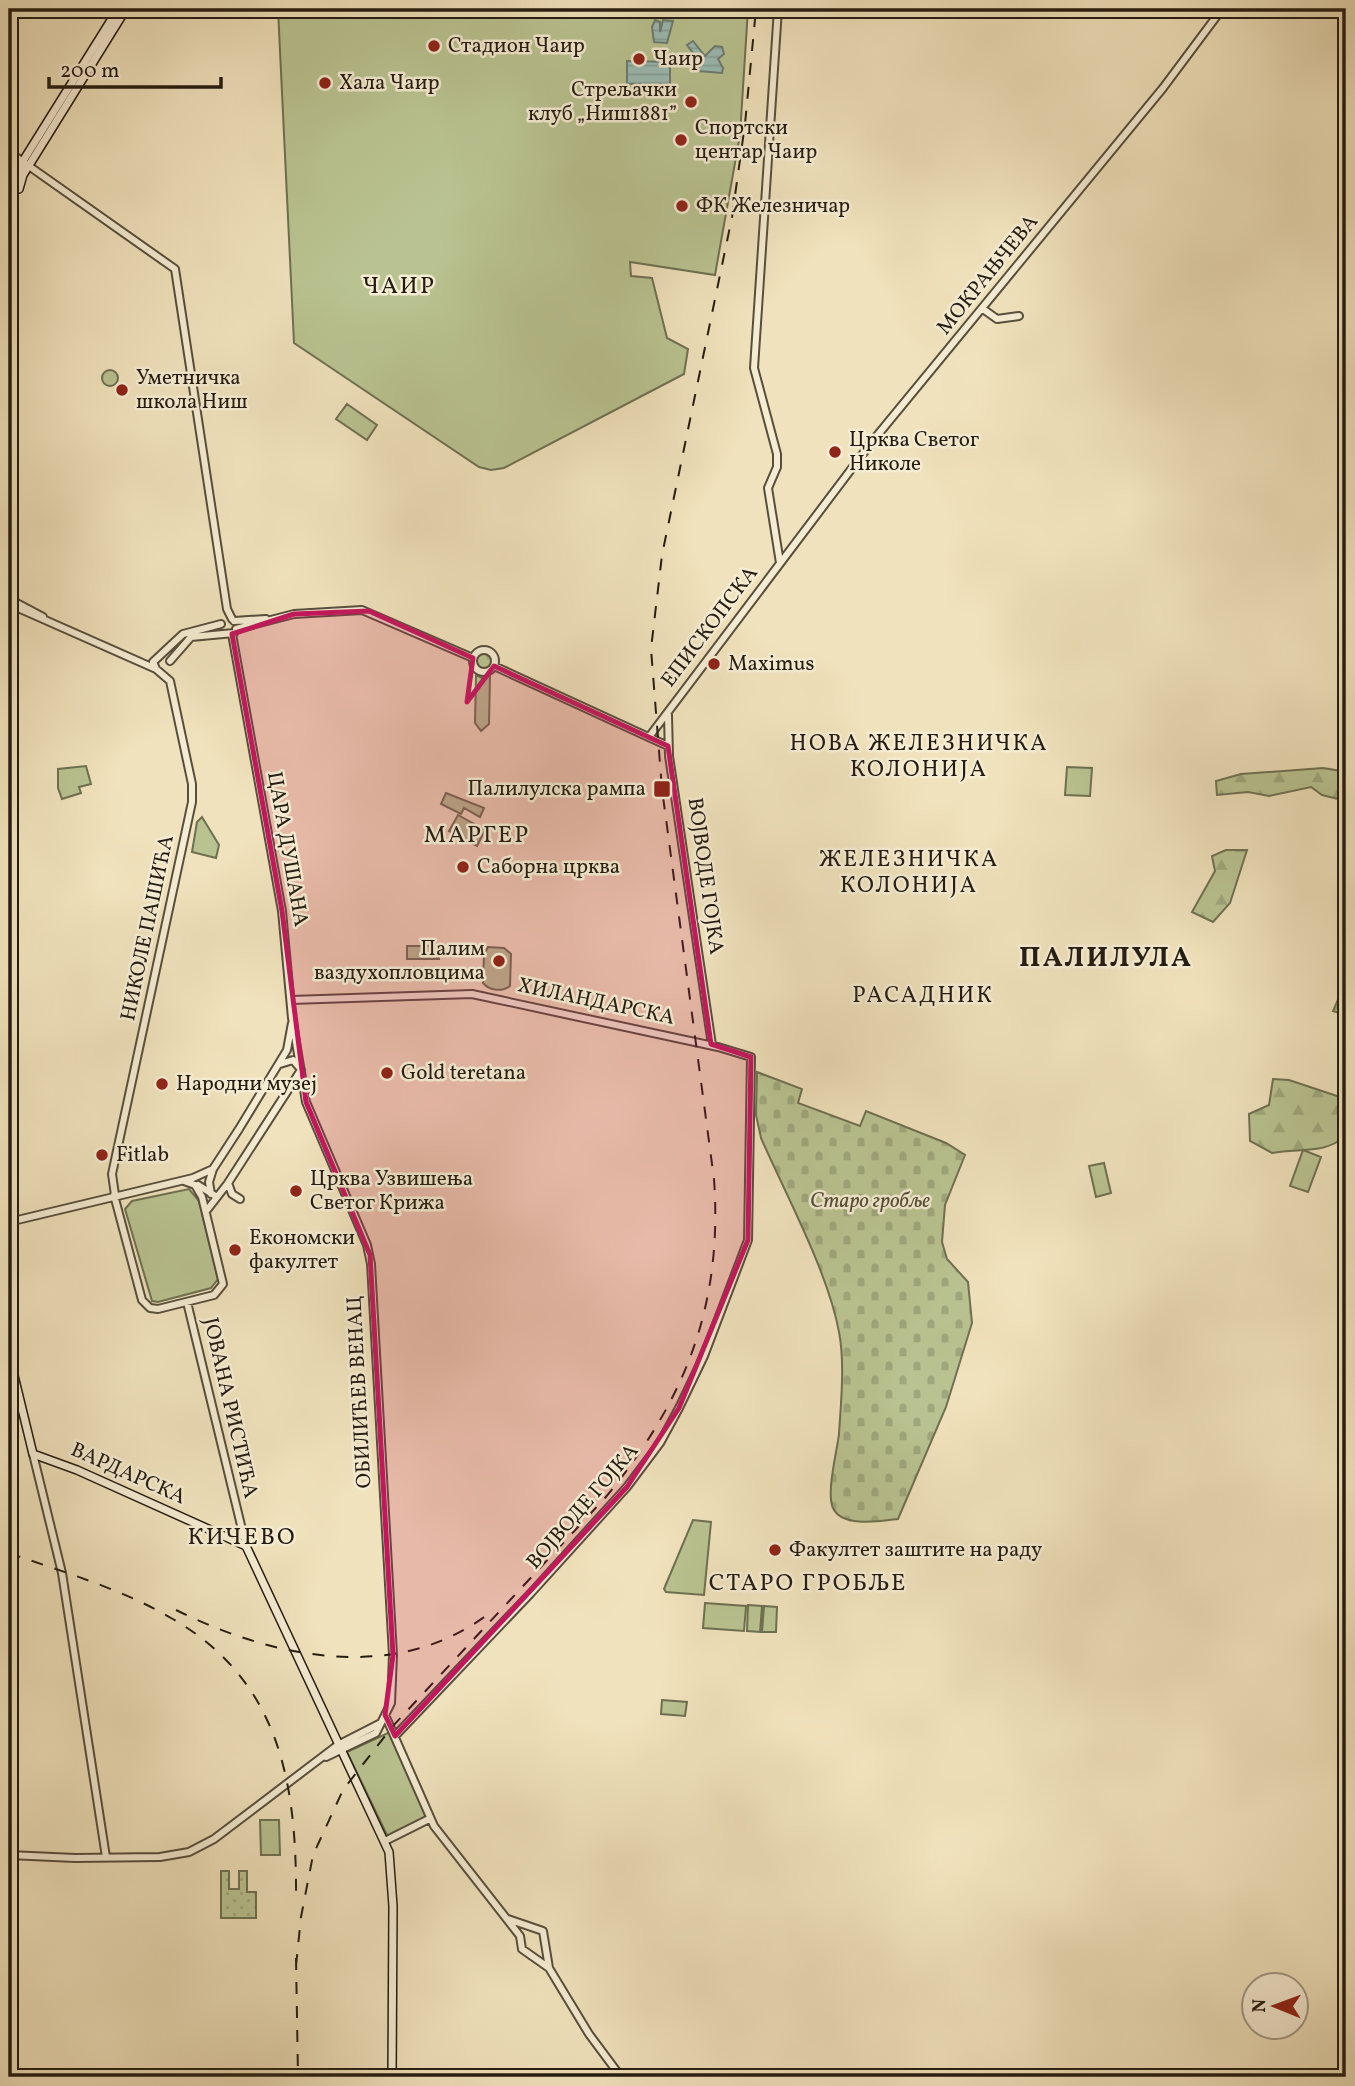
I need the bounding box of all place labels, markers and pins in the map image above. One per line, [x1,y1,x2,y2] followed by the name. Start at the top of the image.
[448,32,585,61] place label: Стадион Чаир
[426,38,442,54] marker: Стадион Чаир
[653,45,703,74] place label: Чаир
[631,51,647,67] marker: Чаир
[339,69,440,98] place label: Хала Чаир
[317,75,333,91] marker: Хала Чаир
[528,76,677,129] place label: Стрељачки клуб „Ниш1881”
[683,94,699,110] marker: Стрељачки клуб „Ниш1881”
[695,114,817,167] place label: Спортски центар Чаир
[673,132,689,148] marker: Спортски центар Чаир
[696,192,850,221] place label: ФК Железничар
[674,198,690,214] marker: ФК Железничар
[136,364,248,417] place label: Уметничка школа Ниш
[114,382,130,398] marker: Уметничка школа Ниш
[849,426,979,479] place label: Црква Светог Николе
[827,444,843,460] marker: Црква Светог Николе
[728,650,814,679] place label: Maximus
[706,656,722,672] marker: Maximus
[467,775,646,804] place label: Палилулска рампа
[652,779,672,799] marker: Палилулска рампа
[477,853,620,882] place label: Саборна црква
[455,859,471,875] marker: Саборна црква
[314,935,485,988] place label: Палим ваздухопловцима
[491,953,507,969] marker: Палим ваздухопловцима
[401,1059,526,1088] place label: Gold teretana
[379,1065,395,1081] marker: Gold teretana
[176,1070,317,1099] place label: Народни музеј
[154,1076,170,1092] marker: Народни музеј
[116,1141,169,1170] place label: Fitlab
[94,1147,110,1163] marker: Fitlab
[310,1165,473,1218] place label: Црква Узвишења Светог Крижа
[288,1183,304,1199] marker: Црква Узвишења Светог Крижа
[249,1224,355,1277] place label: Економски факултет
[227,1242,243,1258] marker: Економски факултет
[789,1536,1043,1565] place label: Факултет заштите на раду
[767,1542,783,1558] marker: Факултет заштите на раду

